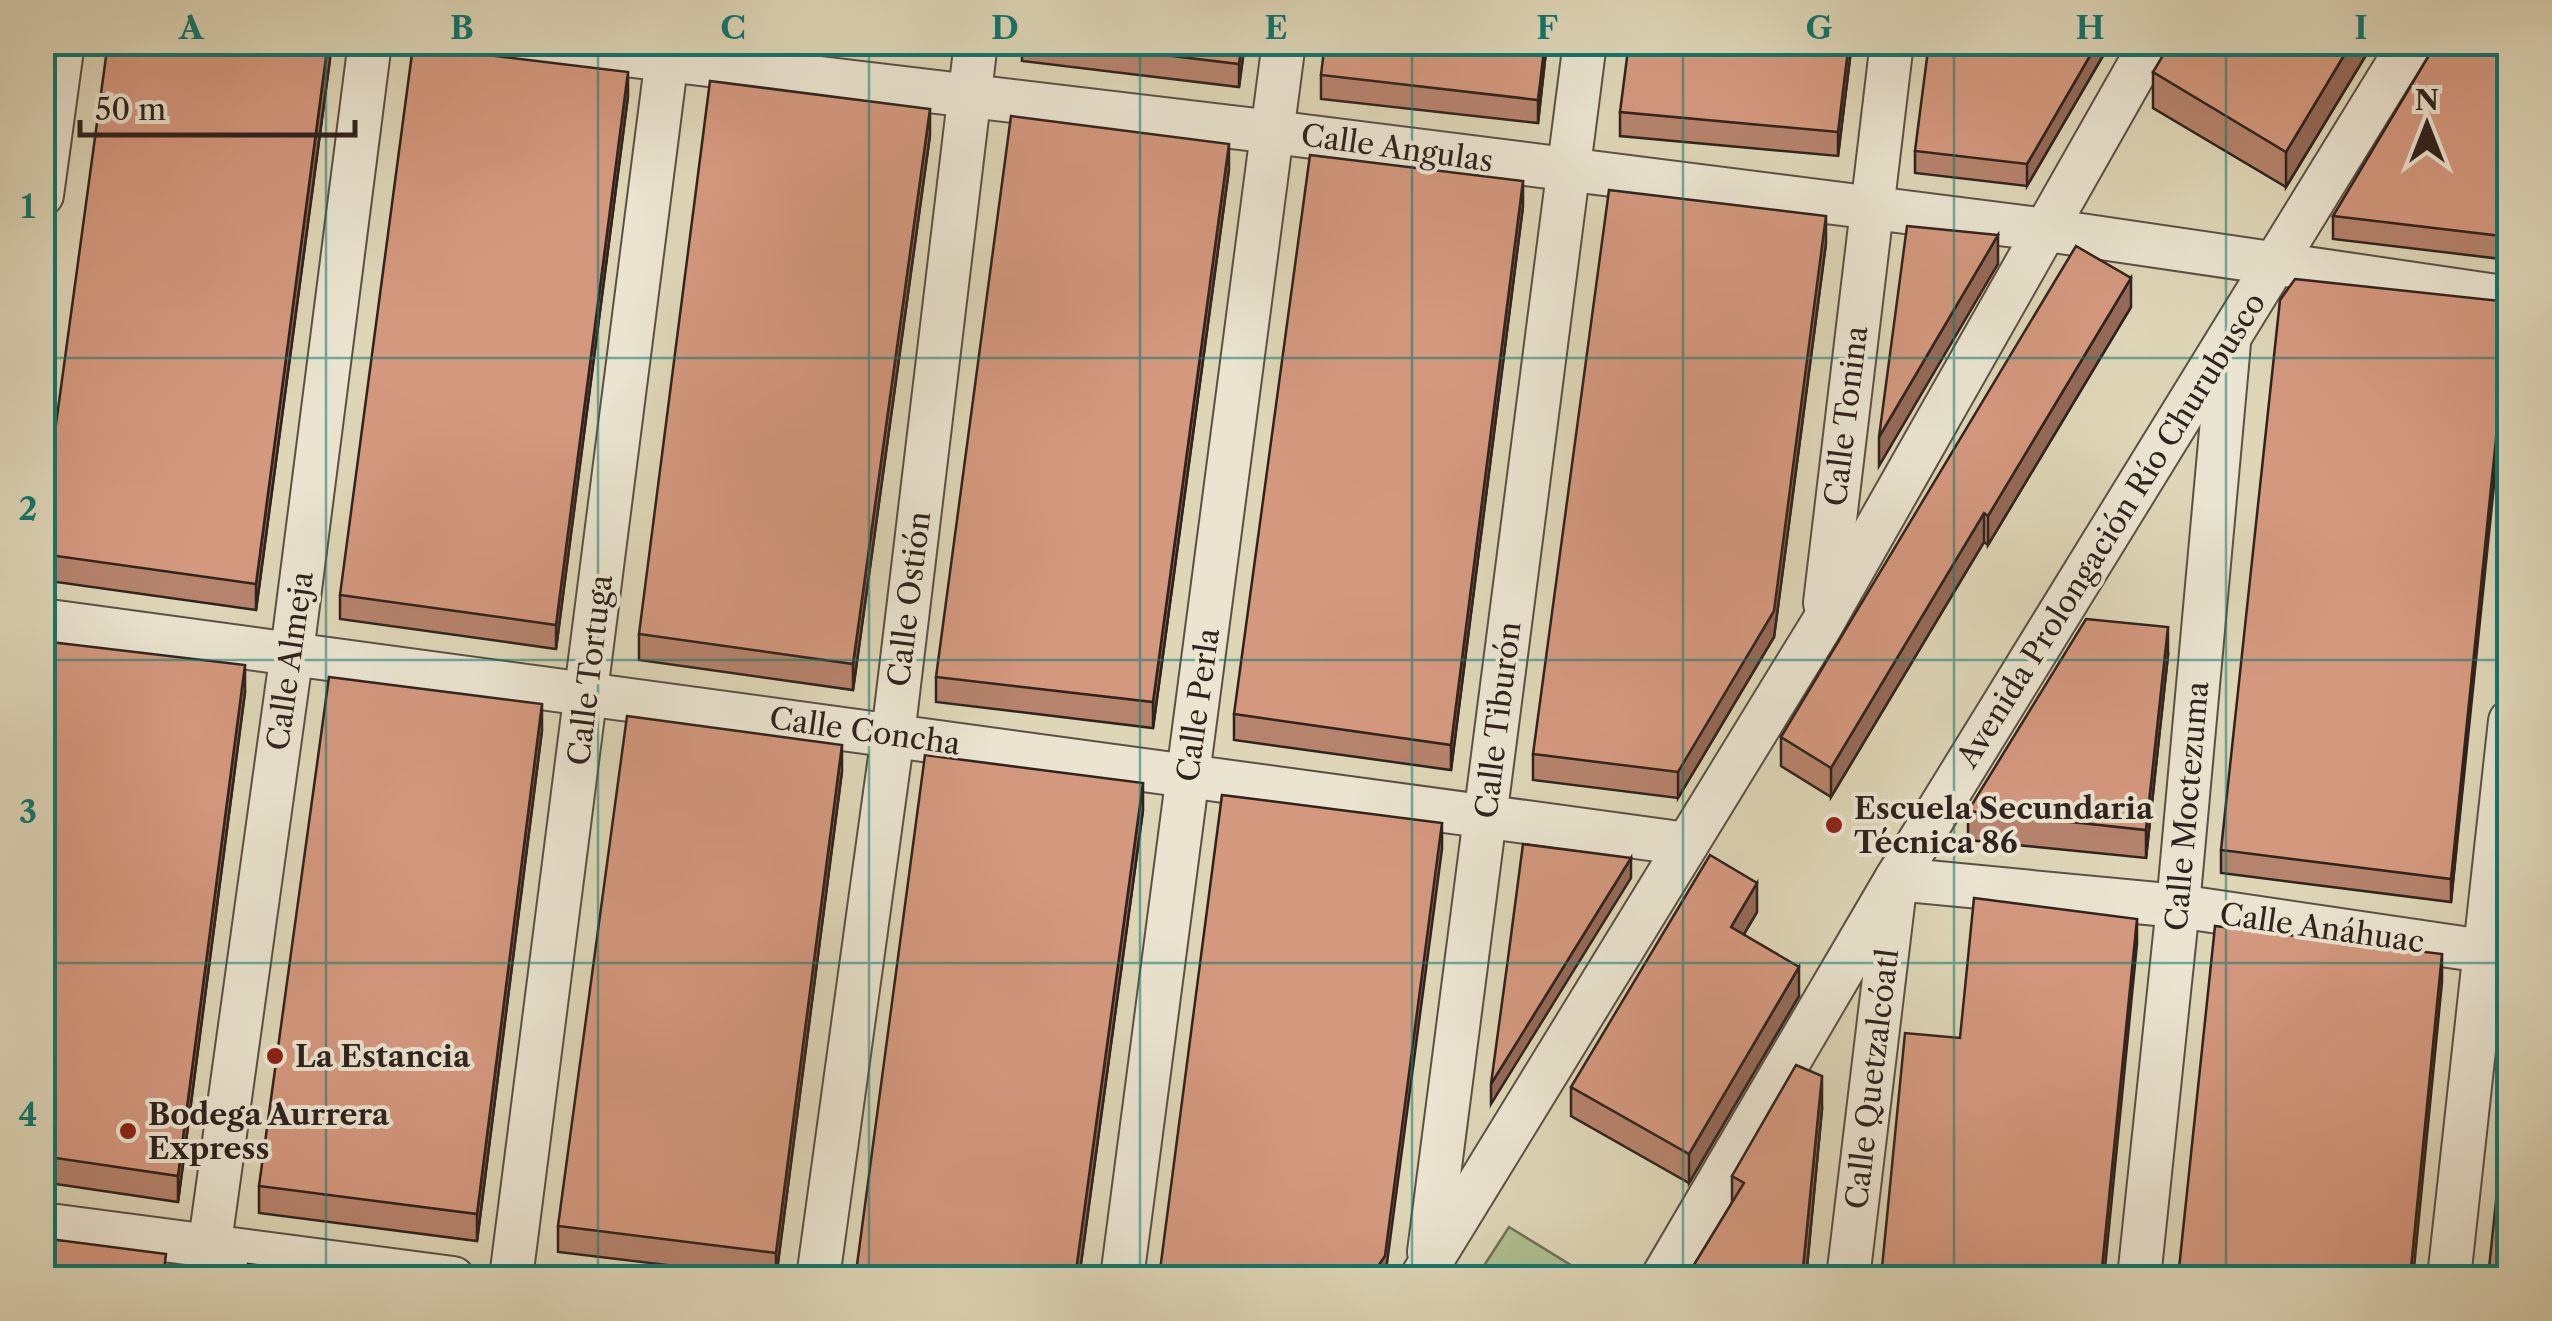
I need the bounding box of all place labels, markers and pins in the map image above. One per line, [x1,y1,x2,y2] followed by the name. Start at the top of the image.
[1854,790,2154,861] place label: Escuela Secundaria Técnica 86
[1823,814,1845,836] marker: Escuela Secundaria Técnica 86
[295,1038,471,1075] place label: La Estancia
[264,1045,286,1067] marker: La Estancia
[148,1096,390,1167] place label: Bodega Aurrera Express
[117,1120,139,1142] marker: Bodega Aurrera Express

